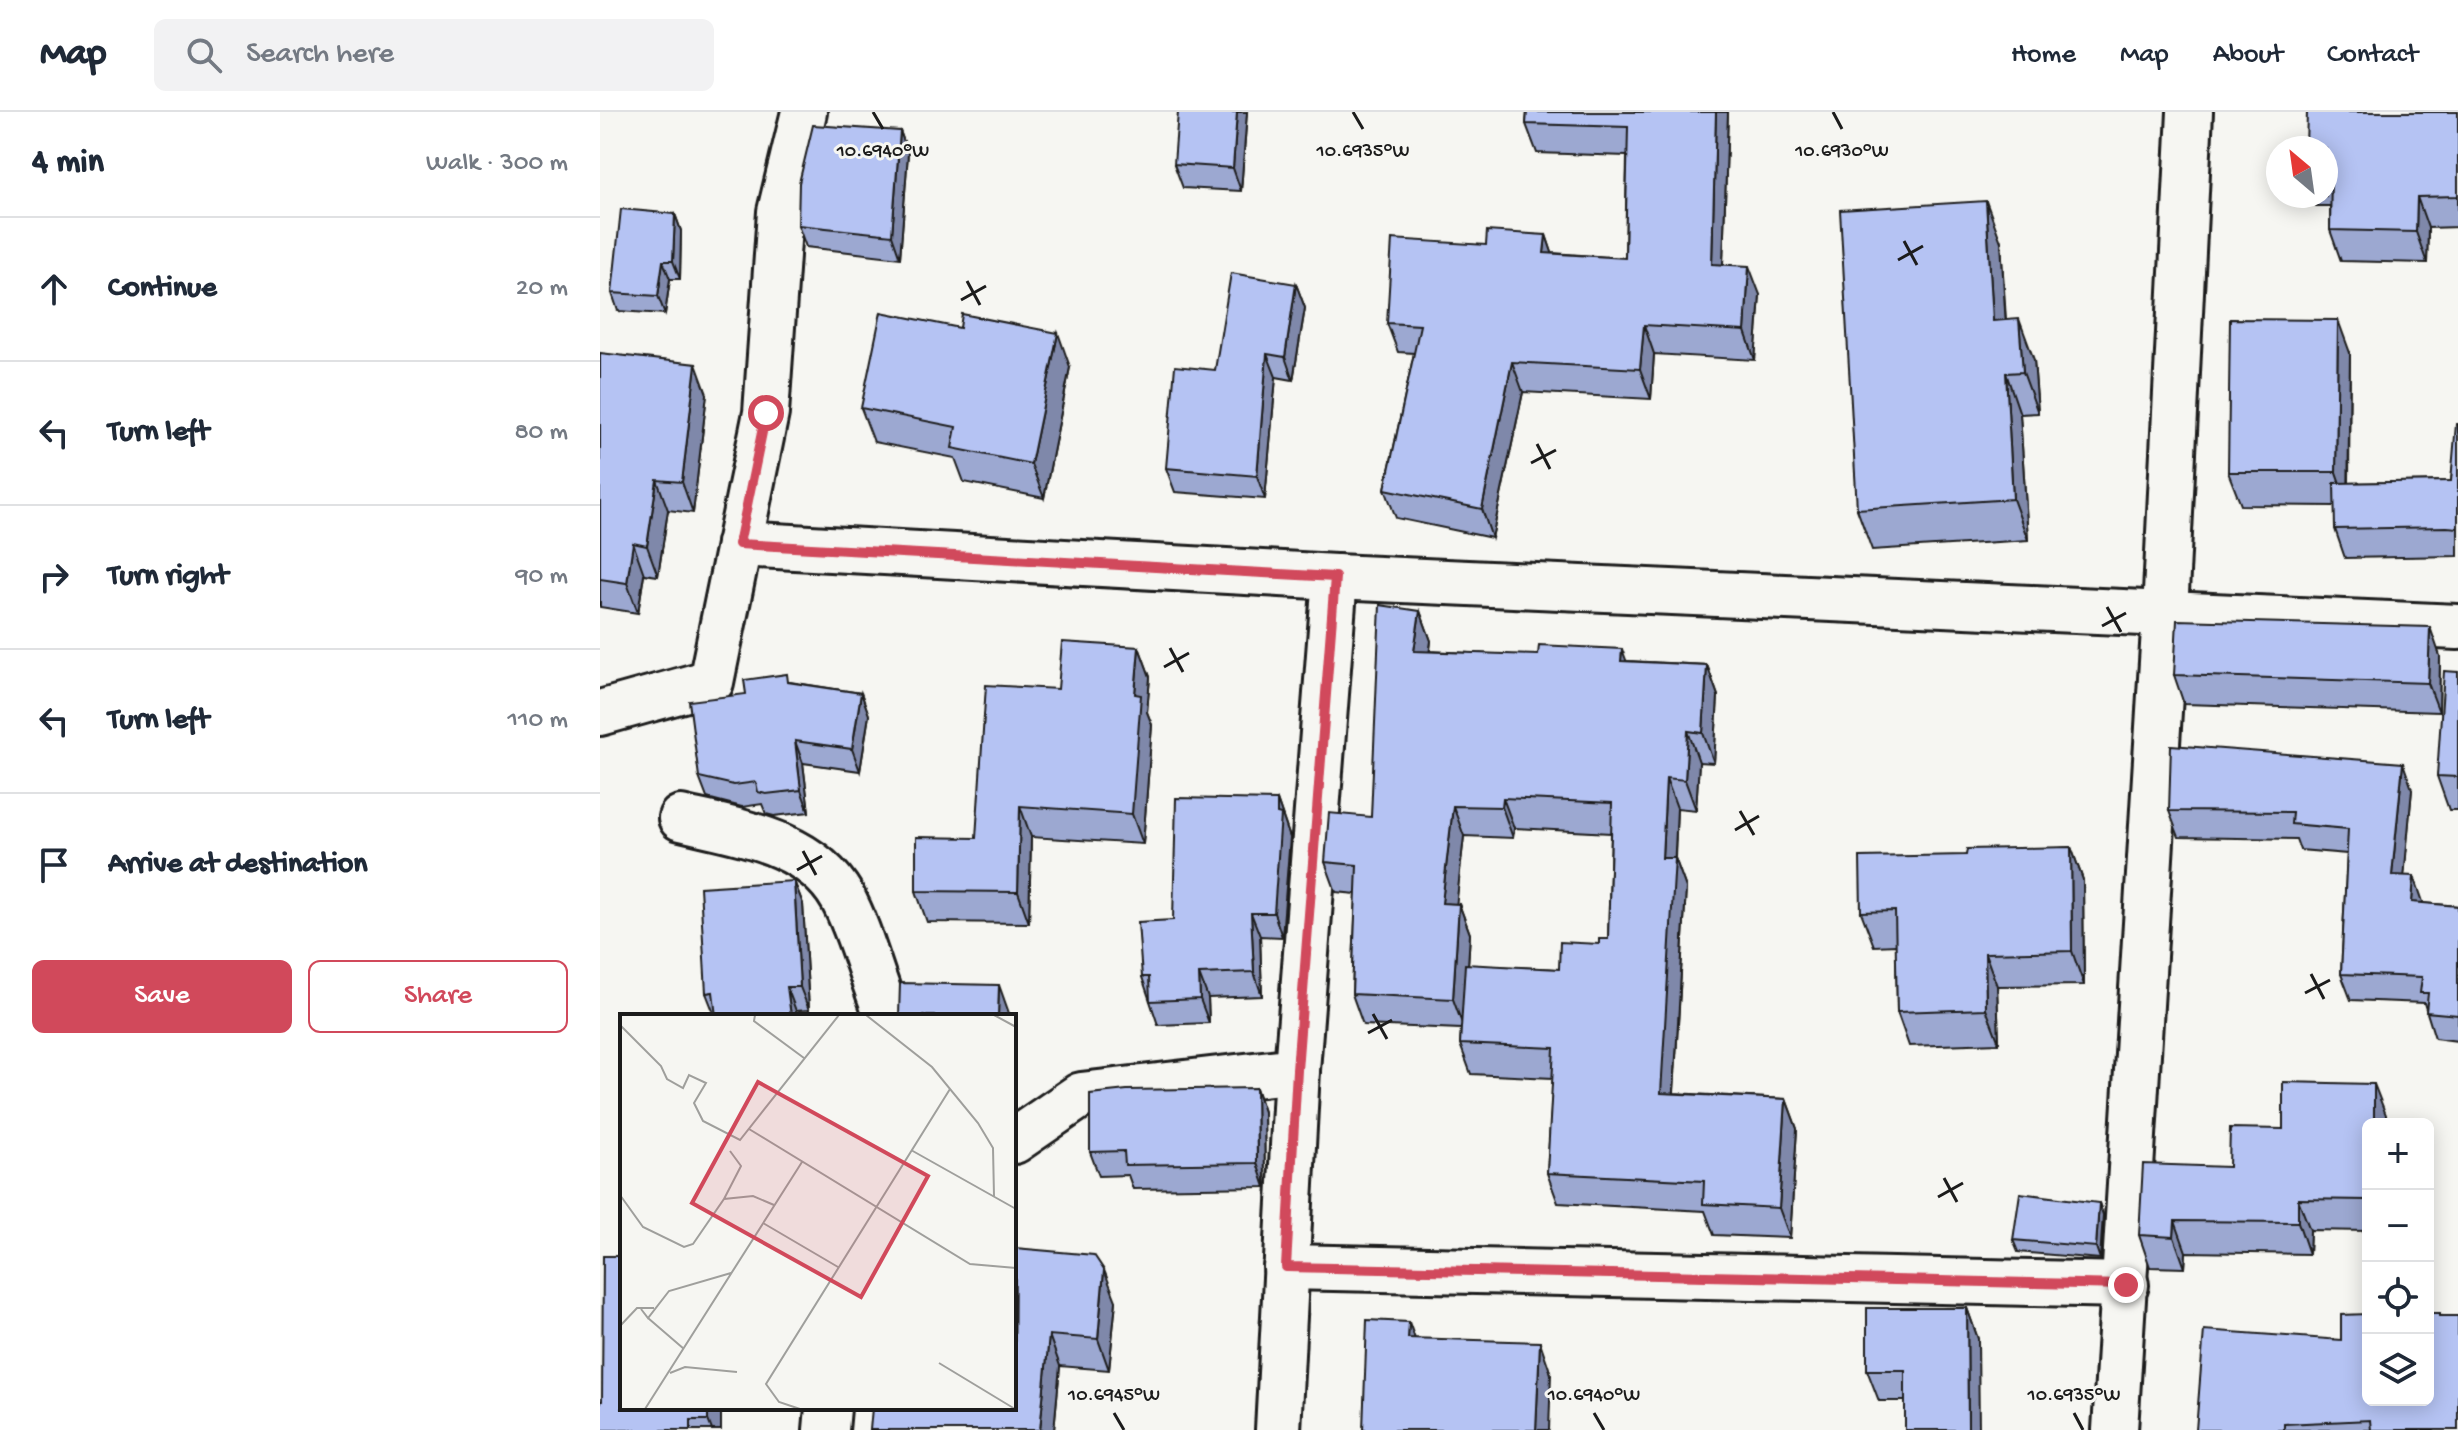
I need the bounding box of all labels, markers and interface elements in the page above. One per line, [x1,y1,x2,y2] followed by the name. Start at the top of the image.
[154,19,714,91] search box
[40,33,106,77] text: Map
[182,33,226,77] icon: search
[246,38,394,73] text: Search here
[2011,39,2076,72] text: Home
[2120,39,2169,72] text: Map
[2213,39,2283,72] text: About
[2327,39,2418,72] text: Contact
[2266,136,2338,208] north arrow
[836,141,929,164] text: 10.6940°W
[1316,141,1409,164] text: 10.6935°W
[1794,141,1889,164] text: 10.6930°W
[32,144,104,184] text: 4 min
[426,149,568,180] text: Walk · 300 m
[32,267,76,311] icon: ahead
[108,272,217,307] text: Continue
[516,274,568,305] text: 20 m
[748,395,784,431] route start
[32,411,76,455] icon: left
[108,416,209,451] text: Turn left
[514,418,568,449] text: 80 m
[32,555,76,599] icon: right
[108,560,228,595] text: Turn right
[516,562,568,593] text: 90 m
[32,699,76,743] icon: left
[108,704,209,739] text: Turn left
[508,706,568,737] text: 110 m
[32,843,76,887] icon: arrive
[108,848,368,883] text: Arrive at destination
[32,960,292,1033] button: Save
[308,960,568,1033] button: Share
[620,1014,1016,1410] inset map
[2362,1118,2434,1406] map controls
[2362,1118,2434,1190] button: +
[2362,1190,2434,1262] button: −
[2362,1262,2434,1334] button: locate
[2108,1267,2144,1303] route end
[2362,1334,2434,1406] button: layers
[1067,1385,1160,1408] text: 10.6945°W
[1547,1385,1640,1408] text: 10.6940°W
[2027,1385,2120,1408] text: 10.6935°W

